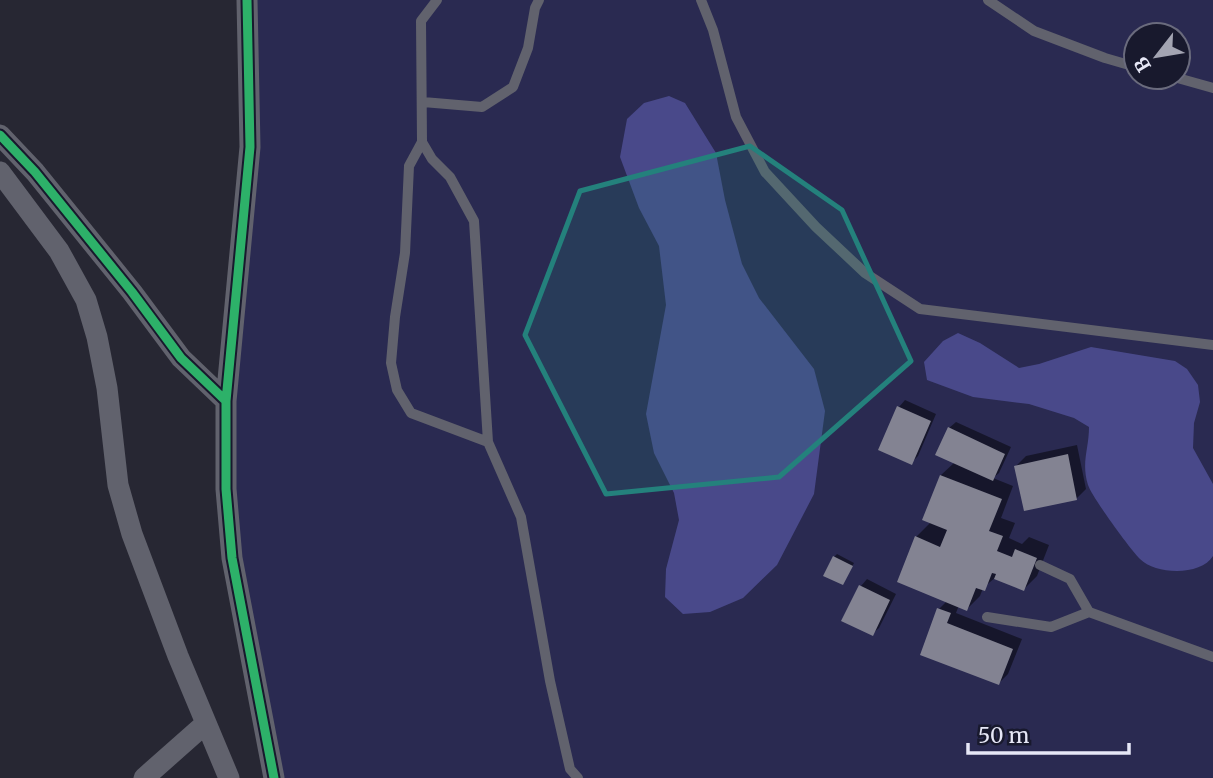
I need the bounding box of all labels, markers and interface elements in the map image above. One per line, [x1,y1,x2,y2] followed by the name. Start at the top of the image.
[1122,21,1192,91] north arrow
[1129,53,1156,77] text: B
[968,712,1129,756] scale bar
[978,722,1029,749] text: 50 m

